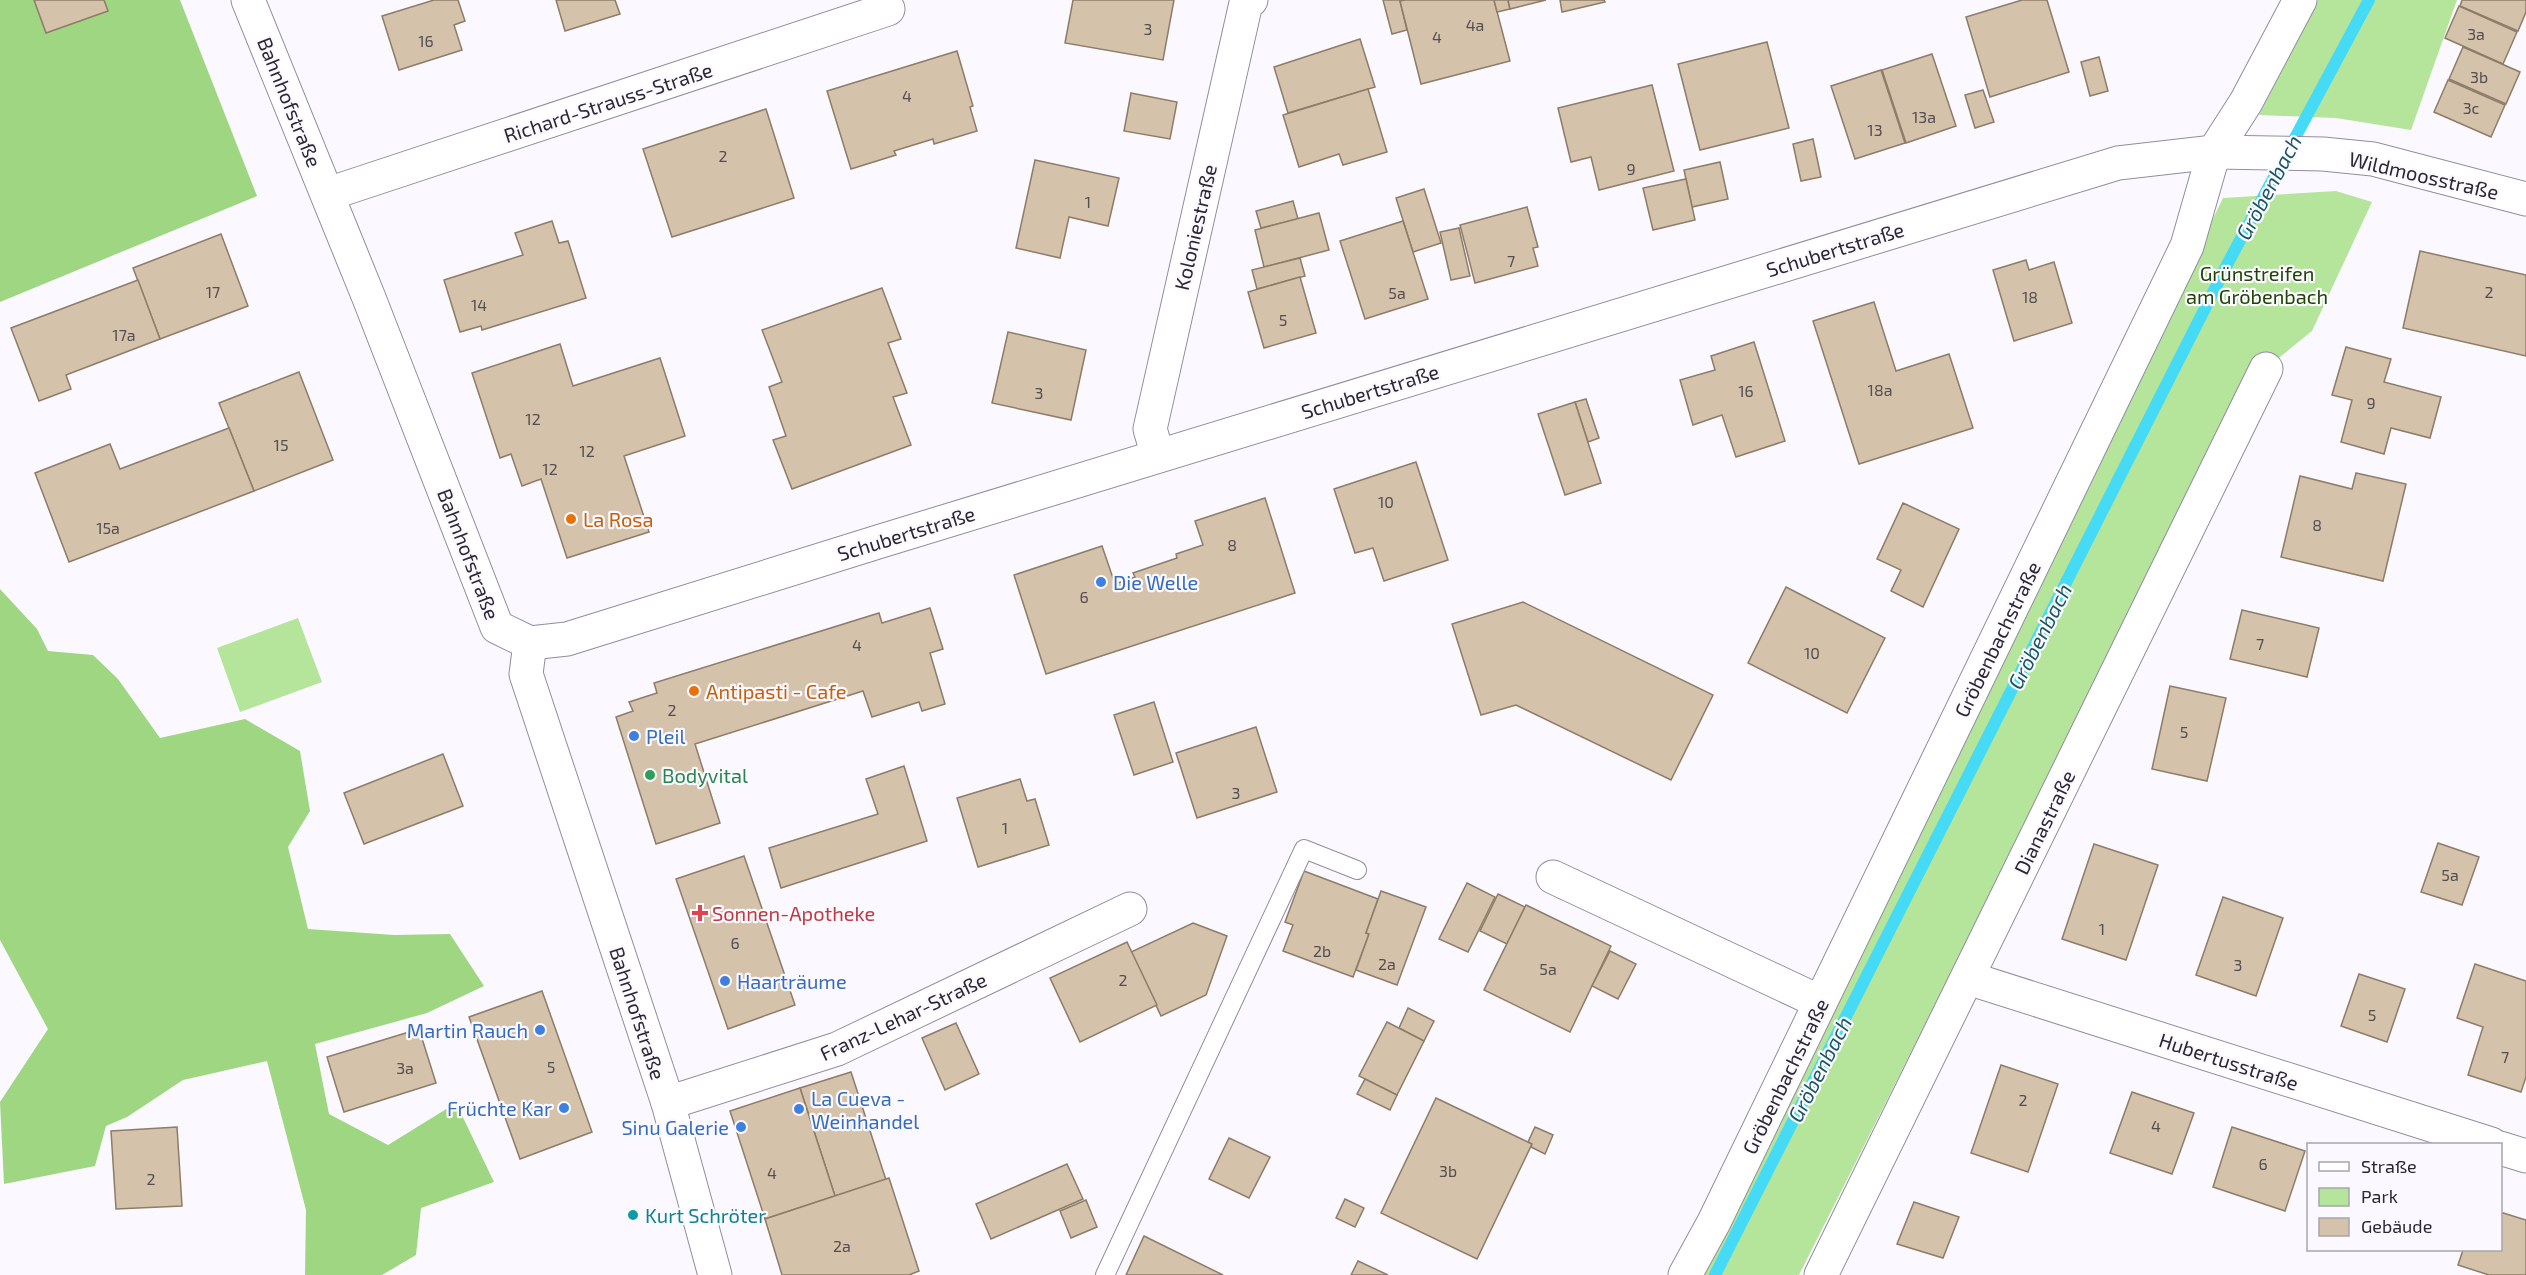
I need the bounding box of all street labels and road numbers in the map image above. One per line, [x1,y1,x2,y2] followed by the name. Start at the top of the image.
[253,33,327,171] street label: Bahnhofstraße
[501,57,715,147] street label: Richard-Strauss-Straße
[2347,146,2501,204] street label: Wildmoosstraße
[1169,162,1221,292] street label: Koloniestraße
[1763,217,1907,281] street label: Schubertstraße
[1298,359,1442,423] street label: Schubertstraße
[433,485,505,623] street label: Bahnhofstraße
[834,501,978,565] street label: Schubertstraße
[1949,557,2045,721] street label: Gröbenbachstraße
[2008,766,2080,878] street label: Dianastraße
[605,944,671,1082] street label: Bahnhofstraße
[816,967,990,1065] street label: Franz-Lehar-Straße
[1737,994,1833,1158] street label: Gröbenbachstraße
[2156,1027,2302,1095] street label: Hubertusstraße

